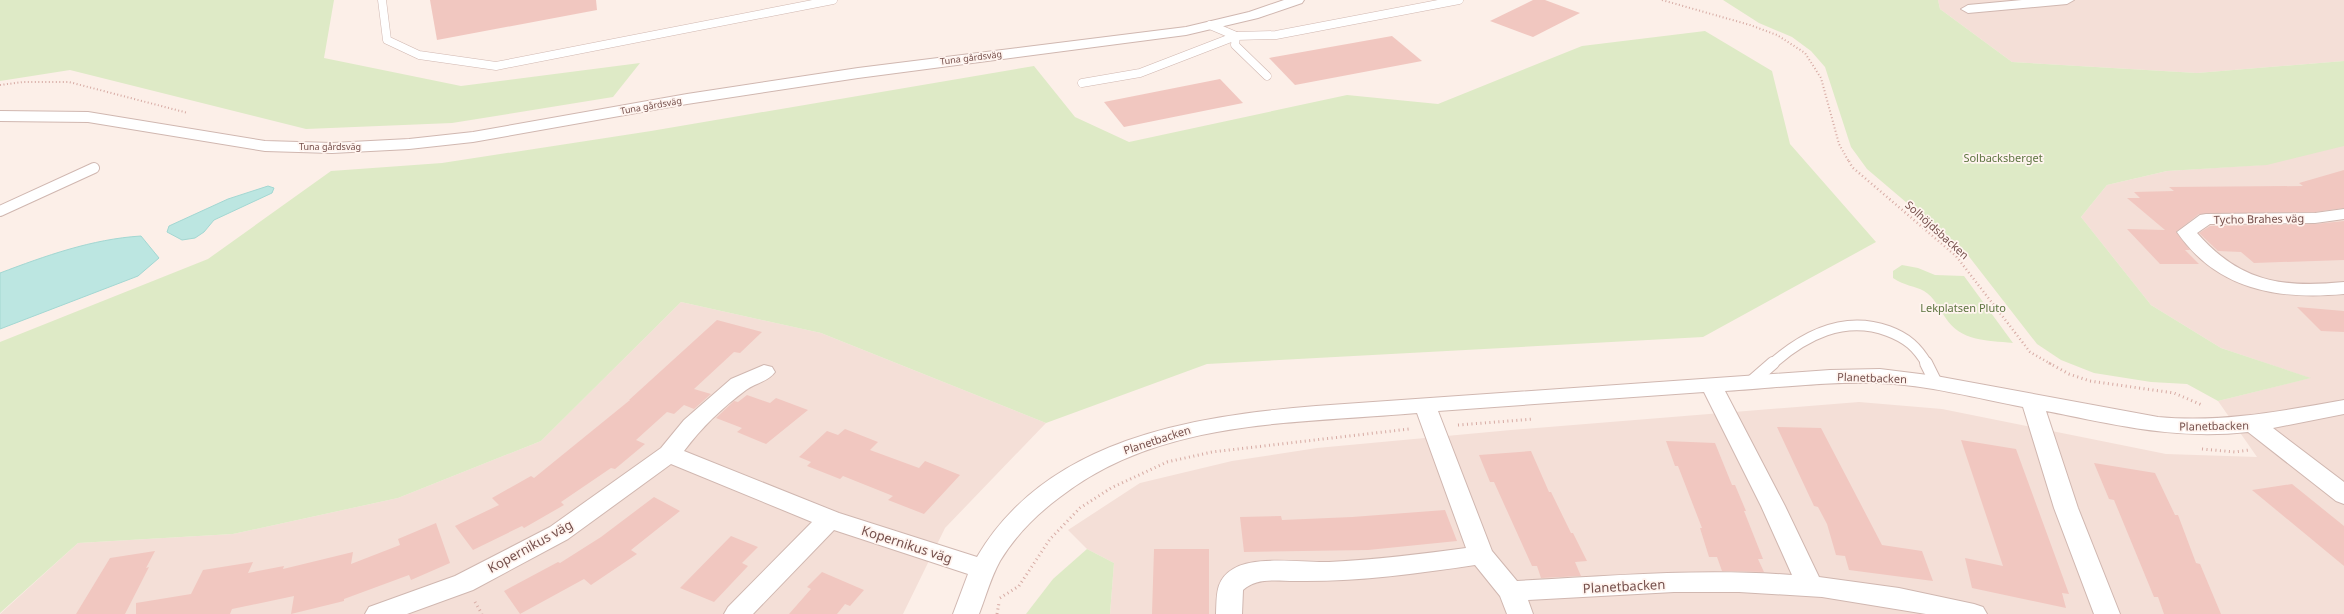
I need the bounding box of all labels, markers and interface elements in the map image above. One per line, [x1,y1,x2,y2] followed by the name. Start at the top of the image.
[939,47,1003,68] street label: Tuna gårdsväg
[619,94,683,117] street label: Tuna gårdsväg
[299,140,361,153] street label: Tuna gårdsväg
[1963,150,2043,165] park label: Solbacksberget
[1902,197,1972,262] street label: Solhöjdsbacken
[2214,210,2304,227] street label: Tycho Brahes väg
[1920,300,2006,315] park label: Lekplatsen Pluto
[1837,369,1907,386] street label: Planetbacken
[2179,417,2249,434] street label: Planetbacken
[1121,422,1192,457] street label: Planetbacken
[484,515,576,577] street label: Kopernikus väg
[859,521,955,567] street label: Kopernikus väg
[1582,575,1666,597] street label: Planetbacken

